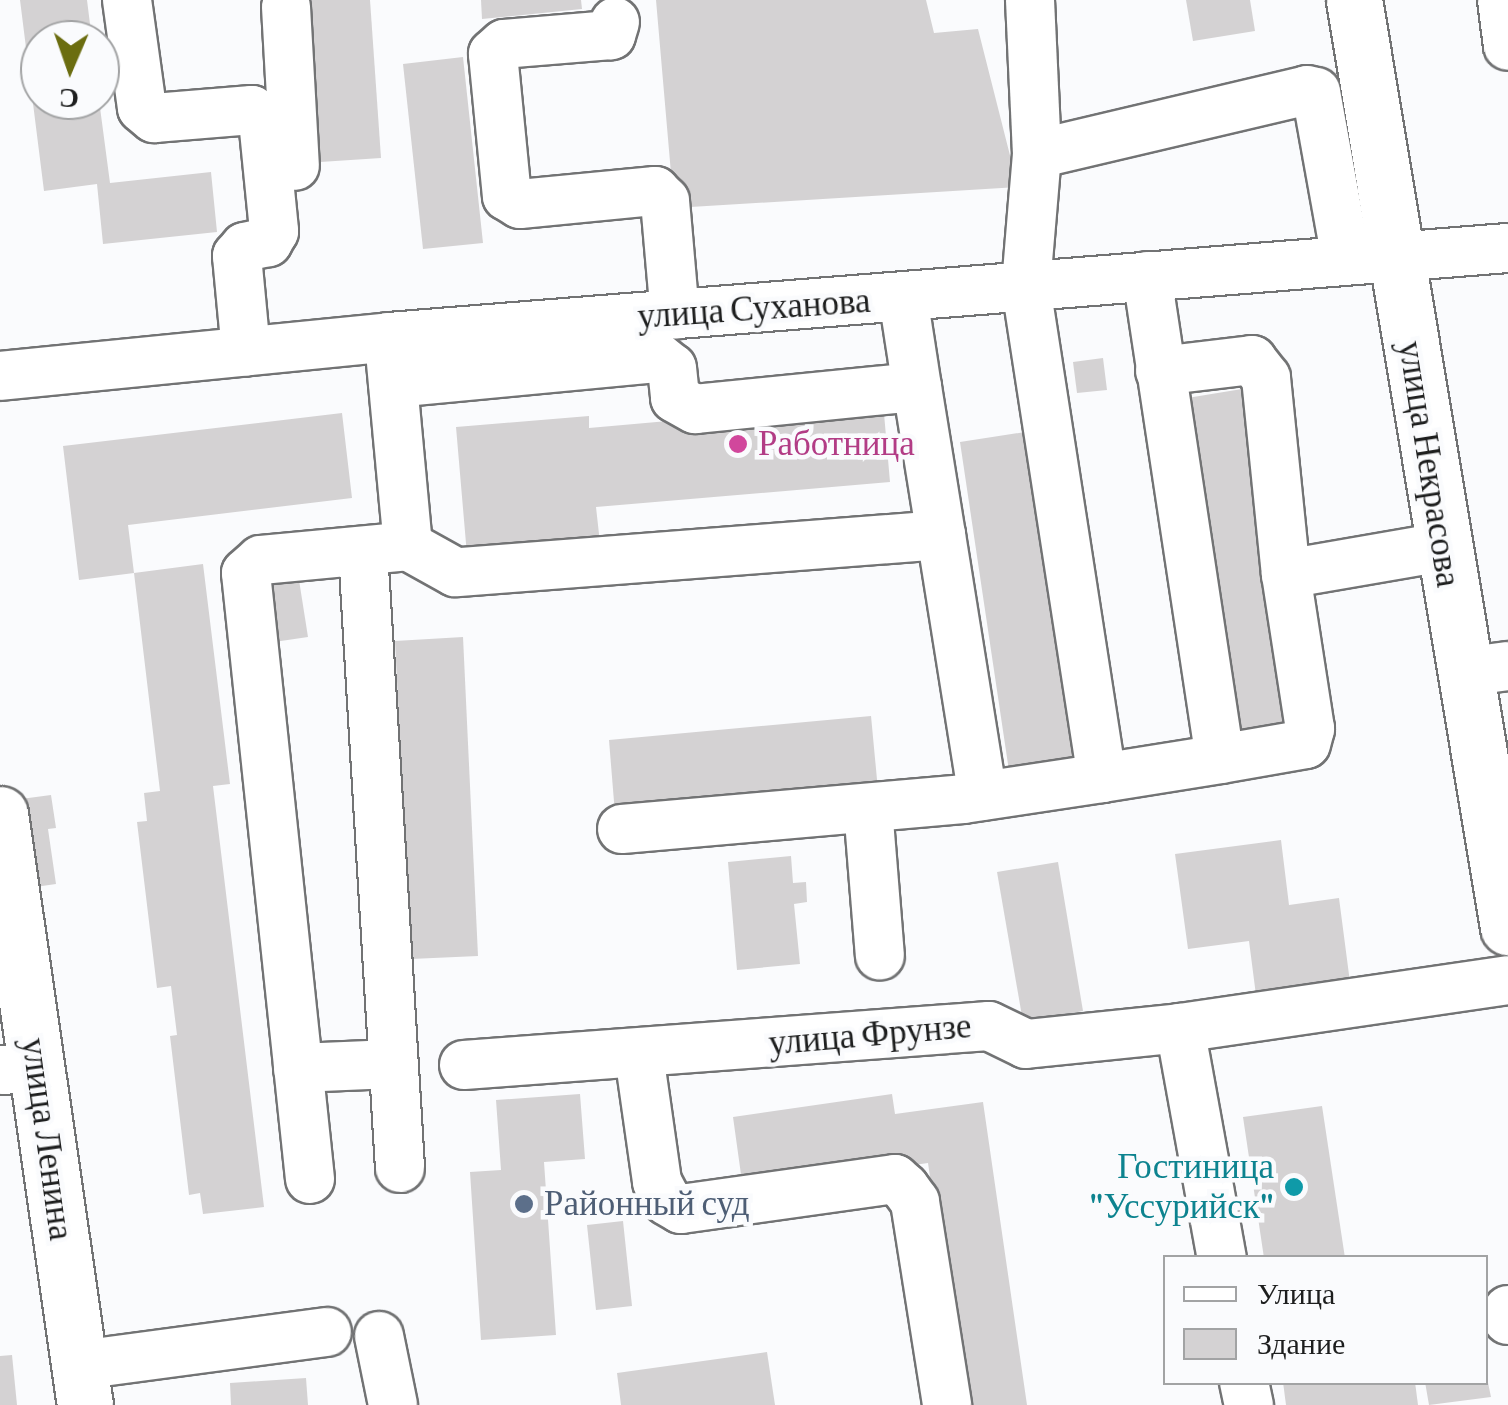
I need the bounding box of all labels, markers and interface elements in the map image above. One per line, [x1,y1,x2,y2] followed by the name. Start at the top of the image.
[20,20,120,120] north arrow
[58,83,80,114] text: С
[636,280,872,338] street label: улица Суханова
[1389,338,1469,590] street label: улица Некрасова
[758,423,915,465] place label: Работница
[727,433,749,455] marker: Работница
[767,1005,973,1065] street label: улица Фрунзе
[12,1035,82,1243] street label: улица Ленина
[1089,1146,1274,1228] place label: Гостиница "Уссурийск"
[1283,1176,1305,1198] marker: Гостиница "Уссурийск"
[544,1183,750,1225] place label: Районный суд
[513,1193,535,1215] marker: Районный суд
[1163,1255,1488,1385] legend
[1257,1277,1335,1310] text: Улица
[1257,1327,1345,1360] text: Здание

